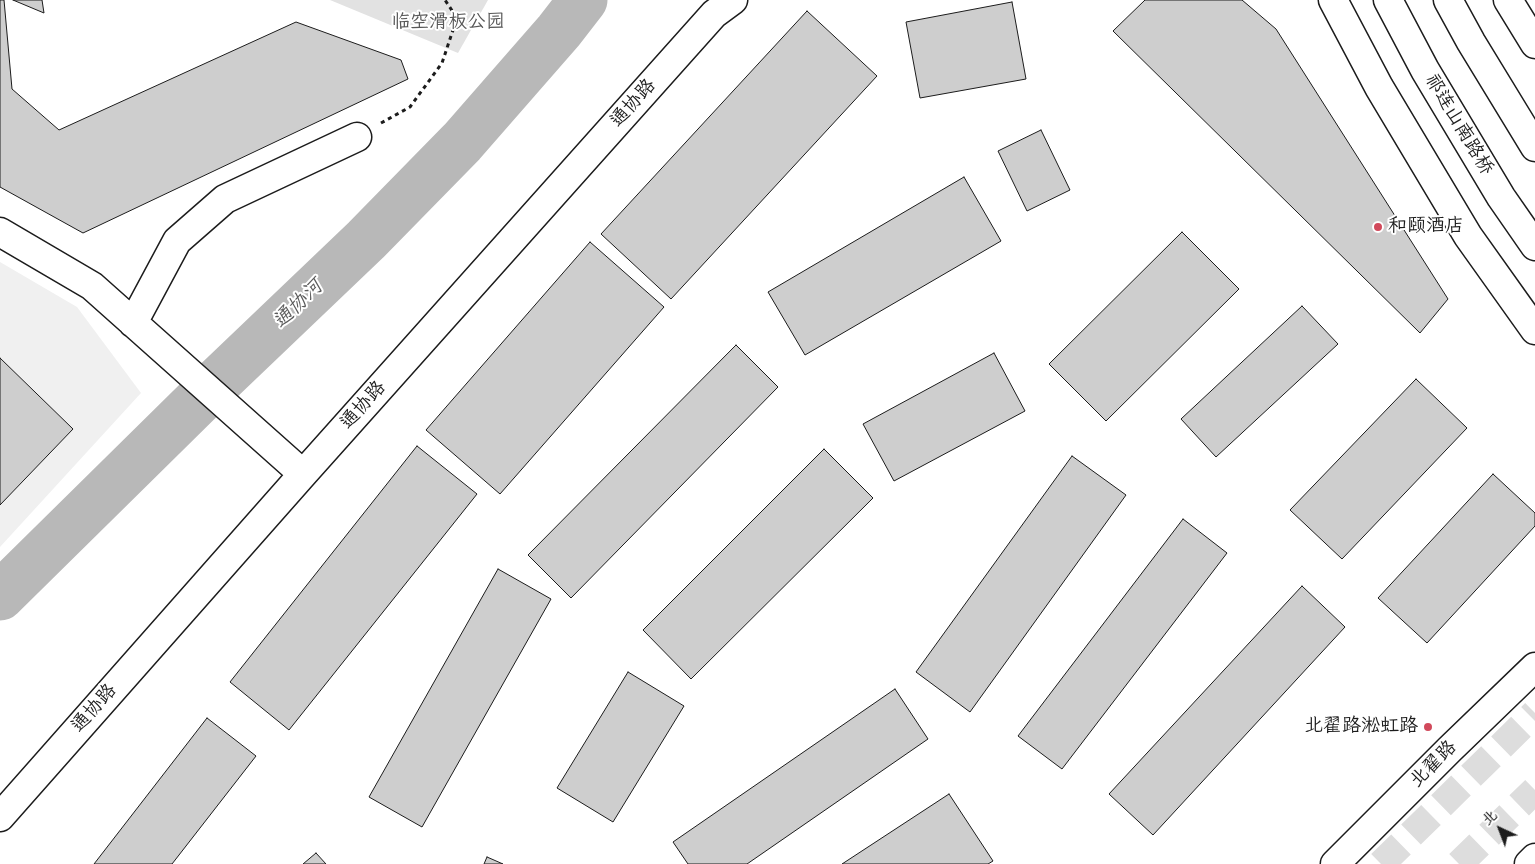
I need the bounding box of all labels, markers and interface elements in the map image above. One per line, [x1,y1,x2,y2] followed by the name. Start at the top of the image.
[391,12,505,34] park label: 临空滑板公园
[1419,70,1497,180] street label: 祁连山南路桥
[606,75,662,133] street label: 通协路
[1388,216,1464,238] place label: 和颐酒店
[1372,221,1384,233] marker: 和颐酒店
[269,276,329,334] water label: 通协河
[336,377,392,435] street label: 通协路
[68,680,122,738] street label: 通协路
[1304,716,1418,738] place label: 北翟路淞虹路
[1422,721,1434,733] marker: 北翟路淞虹路
[1406,737,1462,793] street label: 北翟路
[1475,804,1525,854] north arrow
[1478,806,1502,830] text: 北

